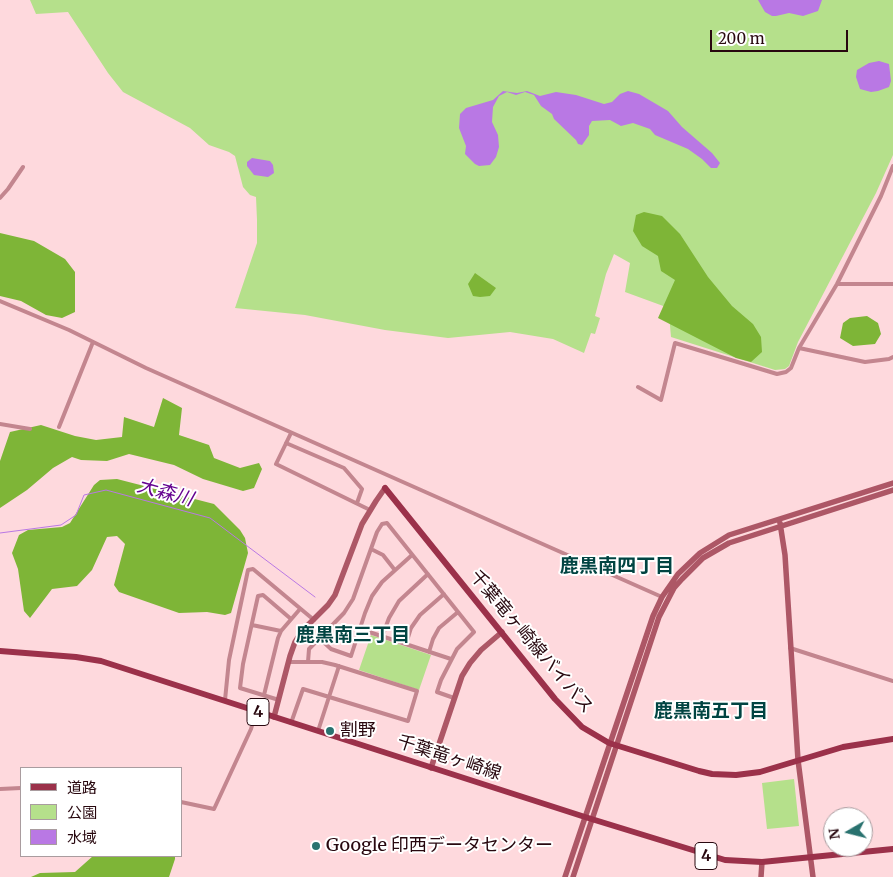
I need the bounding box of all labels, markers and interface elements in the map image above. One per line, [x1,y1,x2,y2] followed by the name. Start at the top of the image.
[713,20,850,52] scale bar
[718,29,765,48] text: 200 m
[135,475,195,511] water label: 大森川
[560,556,674,578] district label: 鹿黒南四丁目
[465,566,597,718] street label: 千葉竜ヶ崎線バイパス
[296,625,410,647] district label: 鹿黒南三丁目
[247,699,269,726] road number: 4
[654,701,768,723] district label: 鹿黒南五丁目
[340,720,376,742] place label: 割野
[324,725,336,737] marker: 割野
[394,731,504,785] street label: 千葉竜ヶ崎線
[20,767,182,857] legend
[67,778,97,797] text: 道路
[67,803,97,822] text: 公園
[823,807,873,857] north arrow
[824,827,844,841] text: N
[67,828,97,847] text: 水域
[326,835,553,857] place label: Google 印西データセンター
[310,840,322,852] marker: Google 印西データセンター
[695,842,717,869] road number: 4

